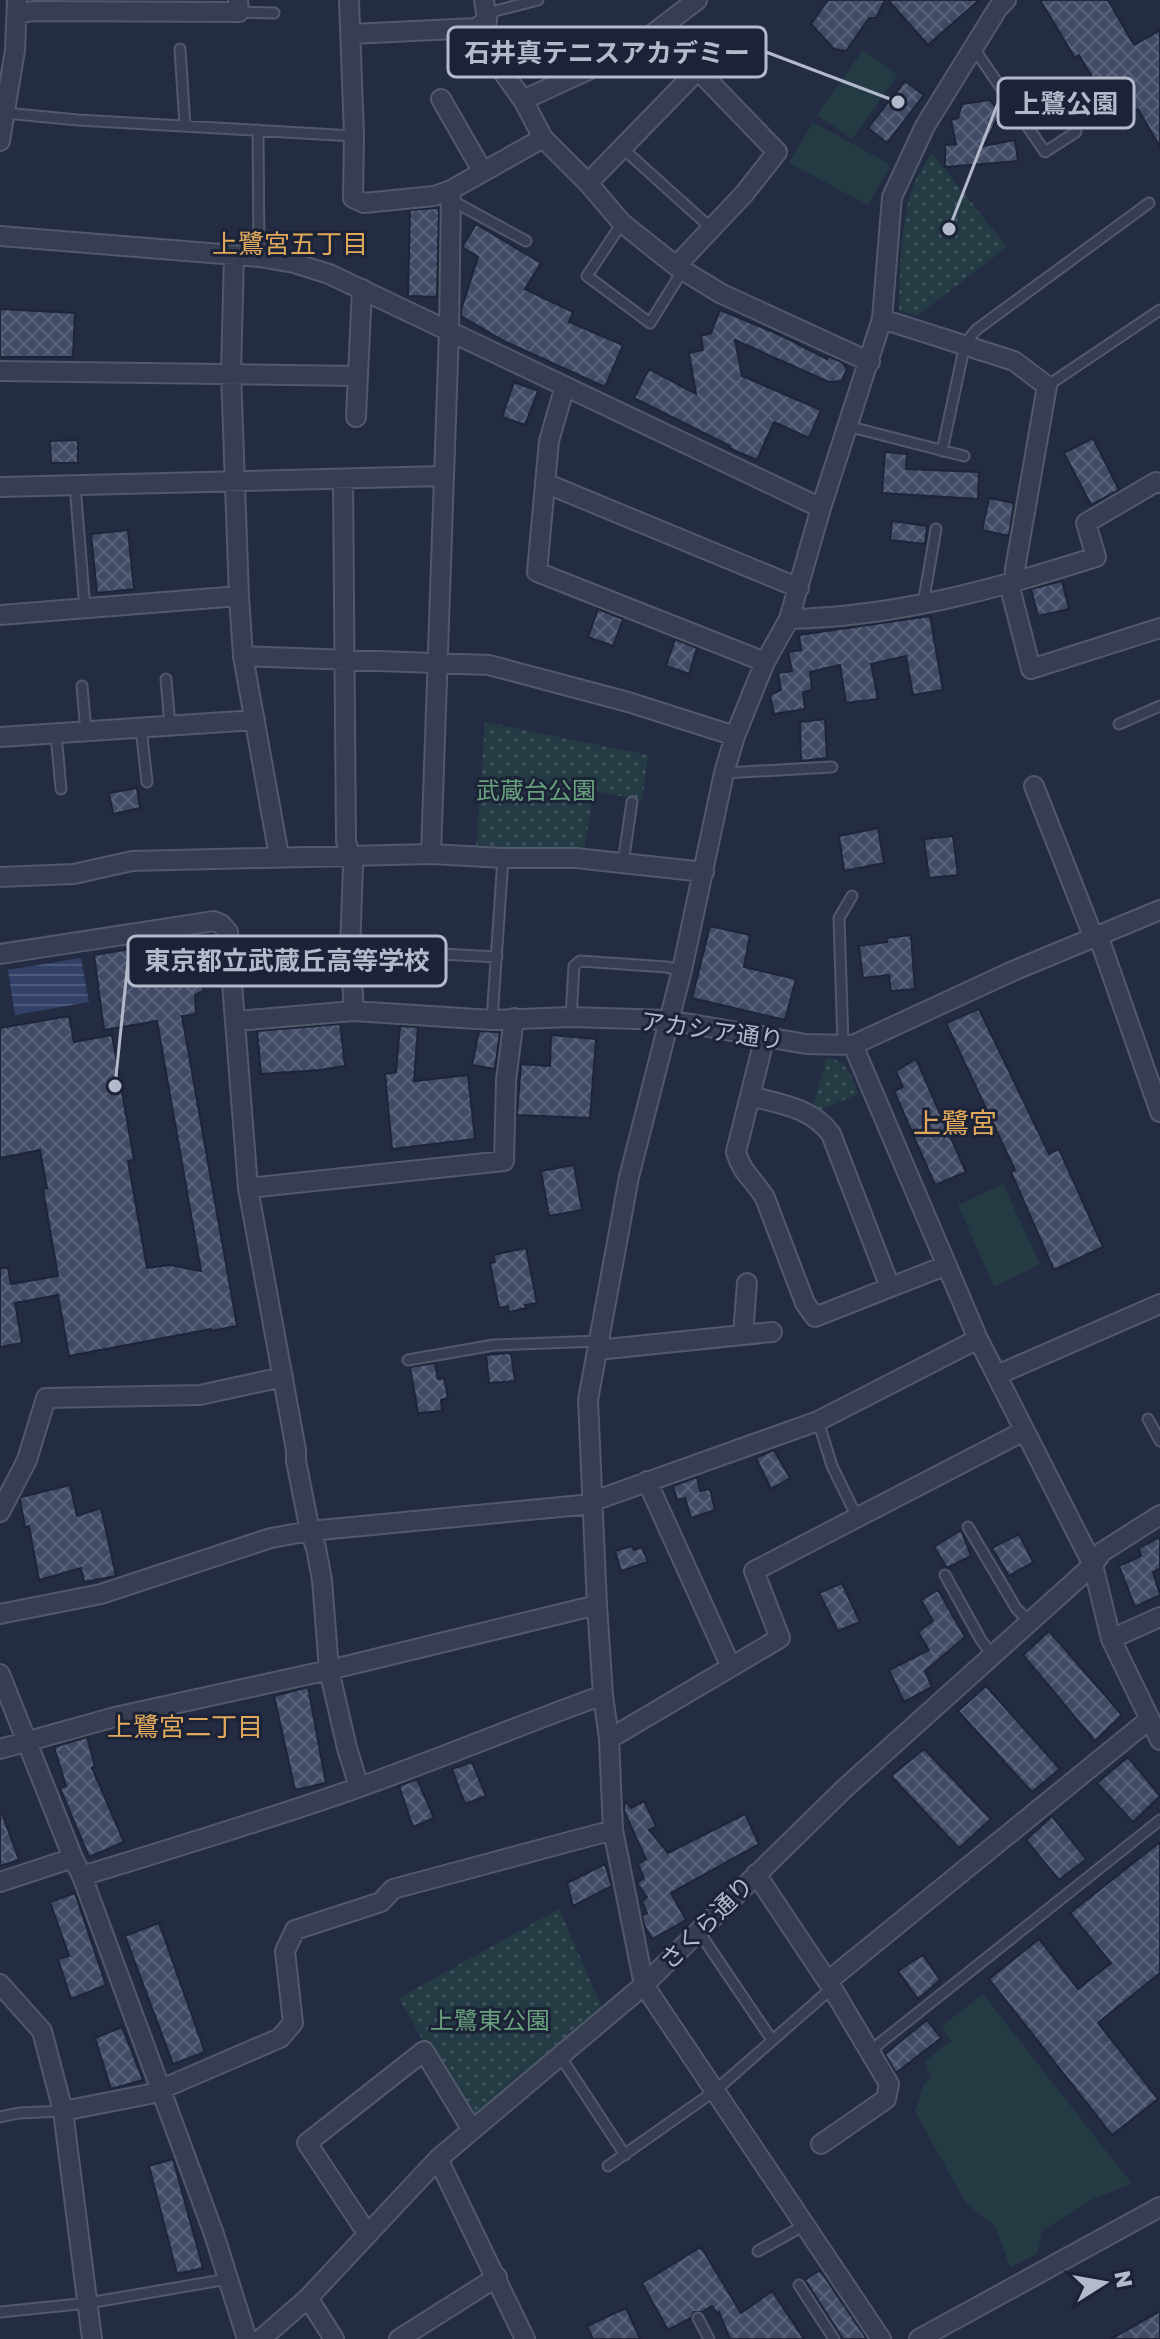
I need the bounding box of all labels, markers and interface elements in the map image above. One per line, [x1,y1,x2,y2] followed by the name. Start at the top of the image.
[448,27,766,77] callout: 石井真テニスアカデミー
[464,37,750,68] text: 石井真テニスアカデミー
[998,78,1134,128] callout: 上鷺公園
[1014,88,1118,119] text: 上鷺公園
[212,228,368,259] district label: 上鷺宮五丁目
[476,775,596,804] park label: 武蔵台公園
[128,936,446,986] callout: 東京都立武蔵丘高等学校
[144,945,430,976] text: 東京都立武蔵丘高等学校
[639,1005,786,1054] street label: アカシア通り
[913,1106,997,1139] district label: 上鷺宮
[107,1711,263,1742] district label: 上鷺宮二丁目
[653,1869,759,1975] street label: さくら通り
[430,2005,550,2034] park label: 上鷺東公園
[1064,2243,1144,2323] north arrow
[1109,2268,1139,2290] text: N

